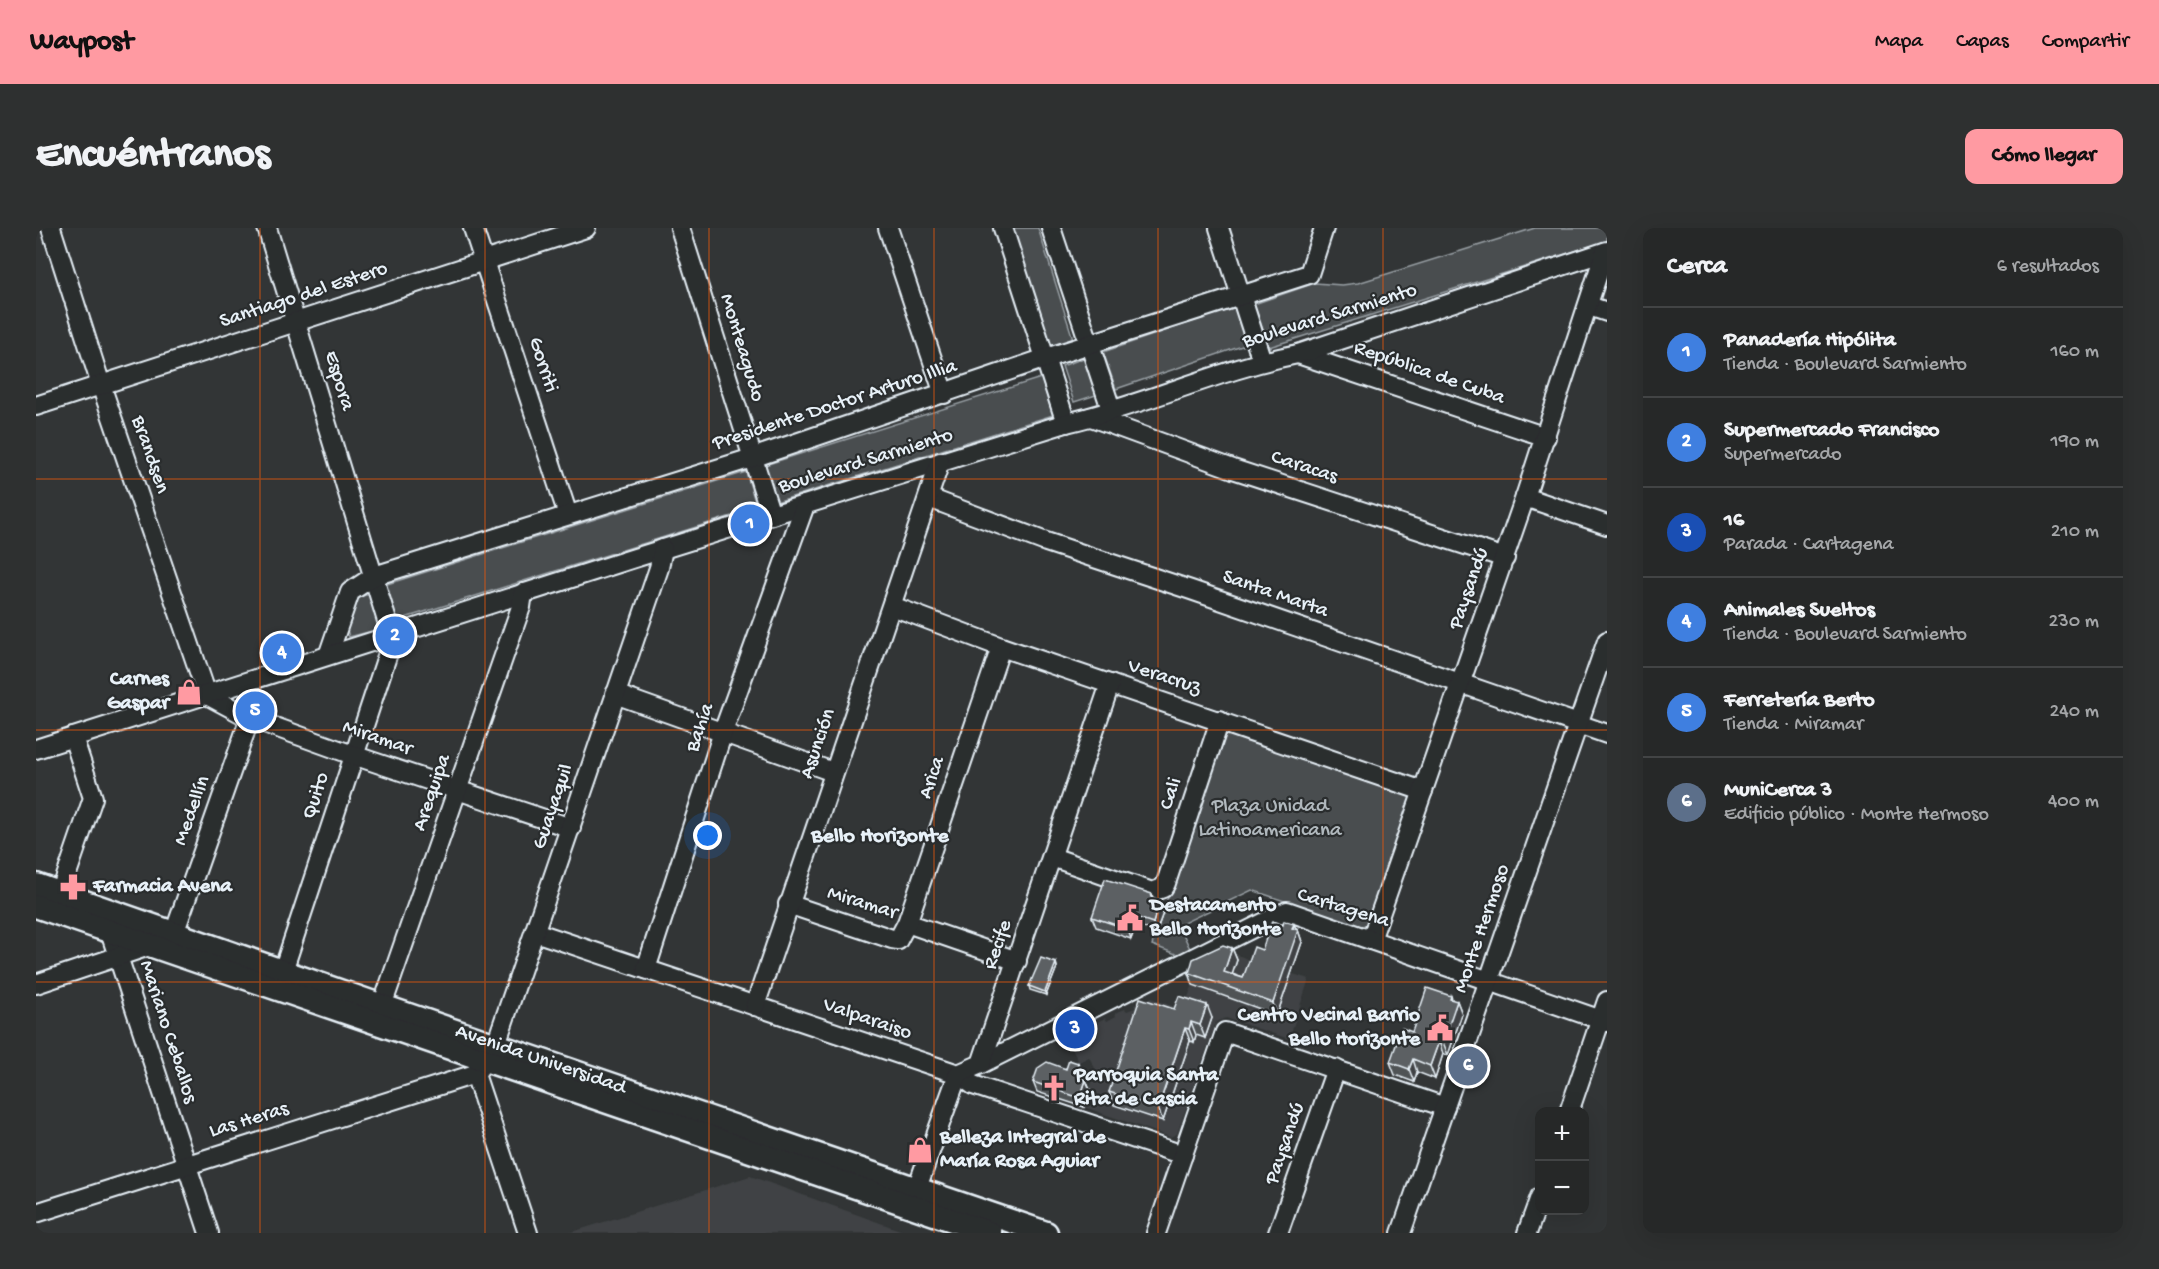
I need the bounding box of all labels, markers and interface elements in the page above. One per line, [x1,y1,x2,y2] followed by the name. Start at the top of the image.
[30,26,133,59] text: Waypost
[1875,30,1923,55] text: Mapa
[1956,30,2009,55] text: Capas
[2042,30,2129,55] text: Compartir
[1965,129,2123,184] button: Cómo llegar
[36,132,270,181] text: Encuéntranos
[1667,252,1727,283] text: Cerca
[1997,256,2099,279] text: 6 resultados
[217,257,391,335] street label: Santiago del Estero
[1239,279,1420,356] street label: Boulevard Sarmiento
[713,291,769,405] street label: Monteagudo
[1724,328,1896,354] text: Panadería Hipólita
[521,334,563,396] street label: Gorriti
[1350,336,1509,412] street label: República de Cuba
[1682,341,1691,364] text: 1
[2050,341,2099,364] text: 160 m
[317,348,359,415] street label: Espora
[709,354,962,458] street label: Presidente Doctor Arturo Illia
[1724,354,1967,377] text: Tienda · Boulevard Sarmiento
[124,412,174,497] street label: Brandsen
[1724,418,1939,444] text: Supermercado Francisco
[775,424,956,501] street label: Boulevard Sarmiento
[1682,431,1691,454] text: 2
[2051,431,2099,454] text: 190 m
[1724,444,1842,467] text: Supermercado
[1267,446,1342,491] street label: Caracas
[730,502,770,546] pin: 1
[1724,508,1744,534] text: 16
[1681,521,1692,544] text: 3
[2051,521,2099,544] text: 210 m
[1724,534,1894,557] text: Parada · Cartagena
[1444,545,1496,634] street label: Paysandú
[1219,565,1333,625] street label: Santa Marta
[1724,598,1875,624] text: Animales Sueltos
[1682,611,1691,634] text: 4
[2049,611,2099,634] text: 230 m
[376,614,414,658] pin: 2
[1724,624,1967,647] text: Tienda · Boulevard Sarmiento
[262,630,302,676] pin: 4
[1123,654,1204,702] street label: Veracruz
[107,668,172,717] place label: Carnes Gaspar
[174,677,204,707] shop icon: Carnes Gaspar
[236,688,274,734] pin: 5
[1724,688,1875,714] text: Ferretería Berto
[681,699,721,757] street label: Bahía
[1681,701,1692,724] text: 5
[2049,701,2099,724] text: 240 m
[795,706,843,782] street label: Asunción
[1724,714,1863,737] text: Tienda · Miramar
[339,715,417,763] street label: Miramar
[408,750,458,835] street label: Arequipa
[914,752,952,802] street label: Arica
[528,761,580,853] street label: Guayaquil
[298,769,336,823] street label: Quito
[169,773,217,849] street label: Medellín
[1155,775,1189,813] street label: Cali
[1724,778,1832,804] text: MuniCerca 3
[1681,791,1692,814] text: 6
[2048,791,2099,814] text: 400 m
[1198,795,1343,844] park label: Plaza Unidad Latinoamericana
[1724,804,1989,827] text: Edificio público · Monte Hermoso
[693,821,722,850] your location
[810,824,949,850] district label: Bello Horizonte
[1449,861,1517,997] street label: Monte Hermoso
[58,872,88,902] pharmacy icon: Farmacia Avena
[92,875,233,900] place label: Farmacia Avena
[824,881,902,927] street label: Miramar
[1294,883,1393,935] street label: Cartagena
[1148,894,1282,943] place label: Destacamento Bello Horizonte
[1115,903,1145,933] public building icon: Destacamento Bello Horizonte
[979,916,1019,973] street label: Recife
[132,957,202,1108] street label: Mariano Ceballos
[818,993,915,1047] street label: Valparaiso
[1237,1004,1421,1053] place label: Centro Vecinal Barrio Bello Horizonte
[1056,1006,1094,1052] pin: 3
[1425,1013,1455,1043] public building icon: Centro Vecinal Barrio Bello Horizonte
[452,1019,631,1101] street label: Avenida Universidad
[1448,1044,1488,1088] pin: 6
[1073,1064,1220,1113] place label: Parroquia Santa Rita de Cascia
[1039,1073,1069,1103] church icon: Parroquia Santa Rita de Cascia
[206,1097,293,1145] street label: Las Heras
[1260,1100,1312,1189] street label: Paysandú
[1535,1107,1589,1215] map controls
[1535,1107,1589,1161] button: +
[939,1126,1107,1175] place label: Belleza Integral de María Rosa Aguiar
[905,1135,935,1165] shop icon: Belleza Integral de María Rosa Aguiar
[1535,1161,1589,1215] button: −

